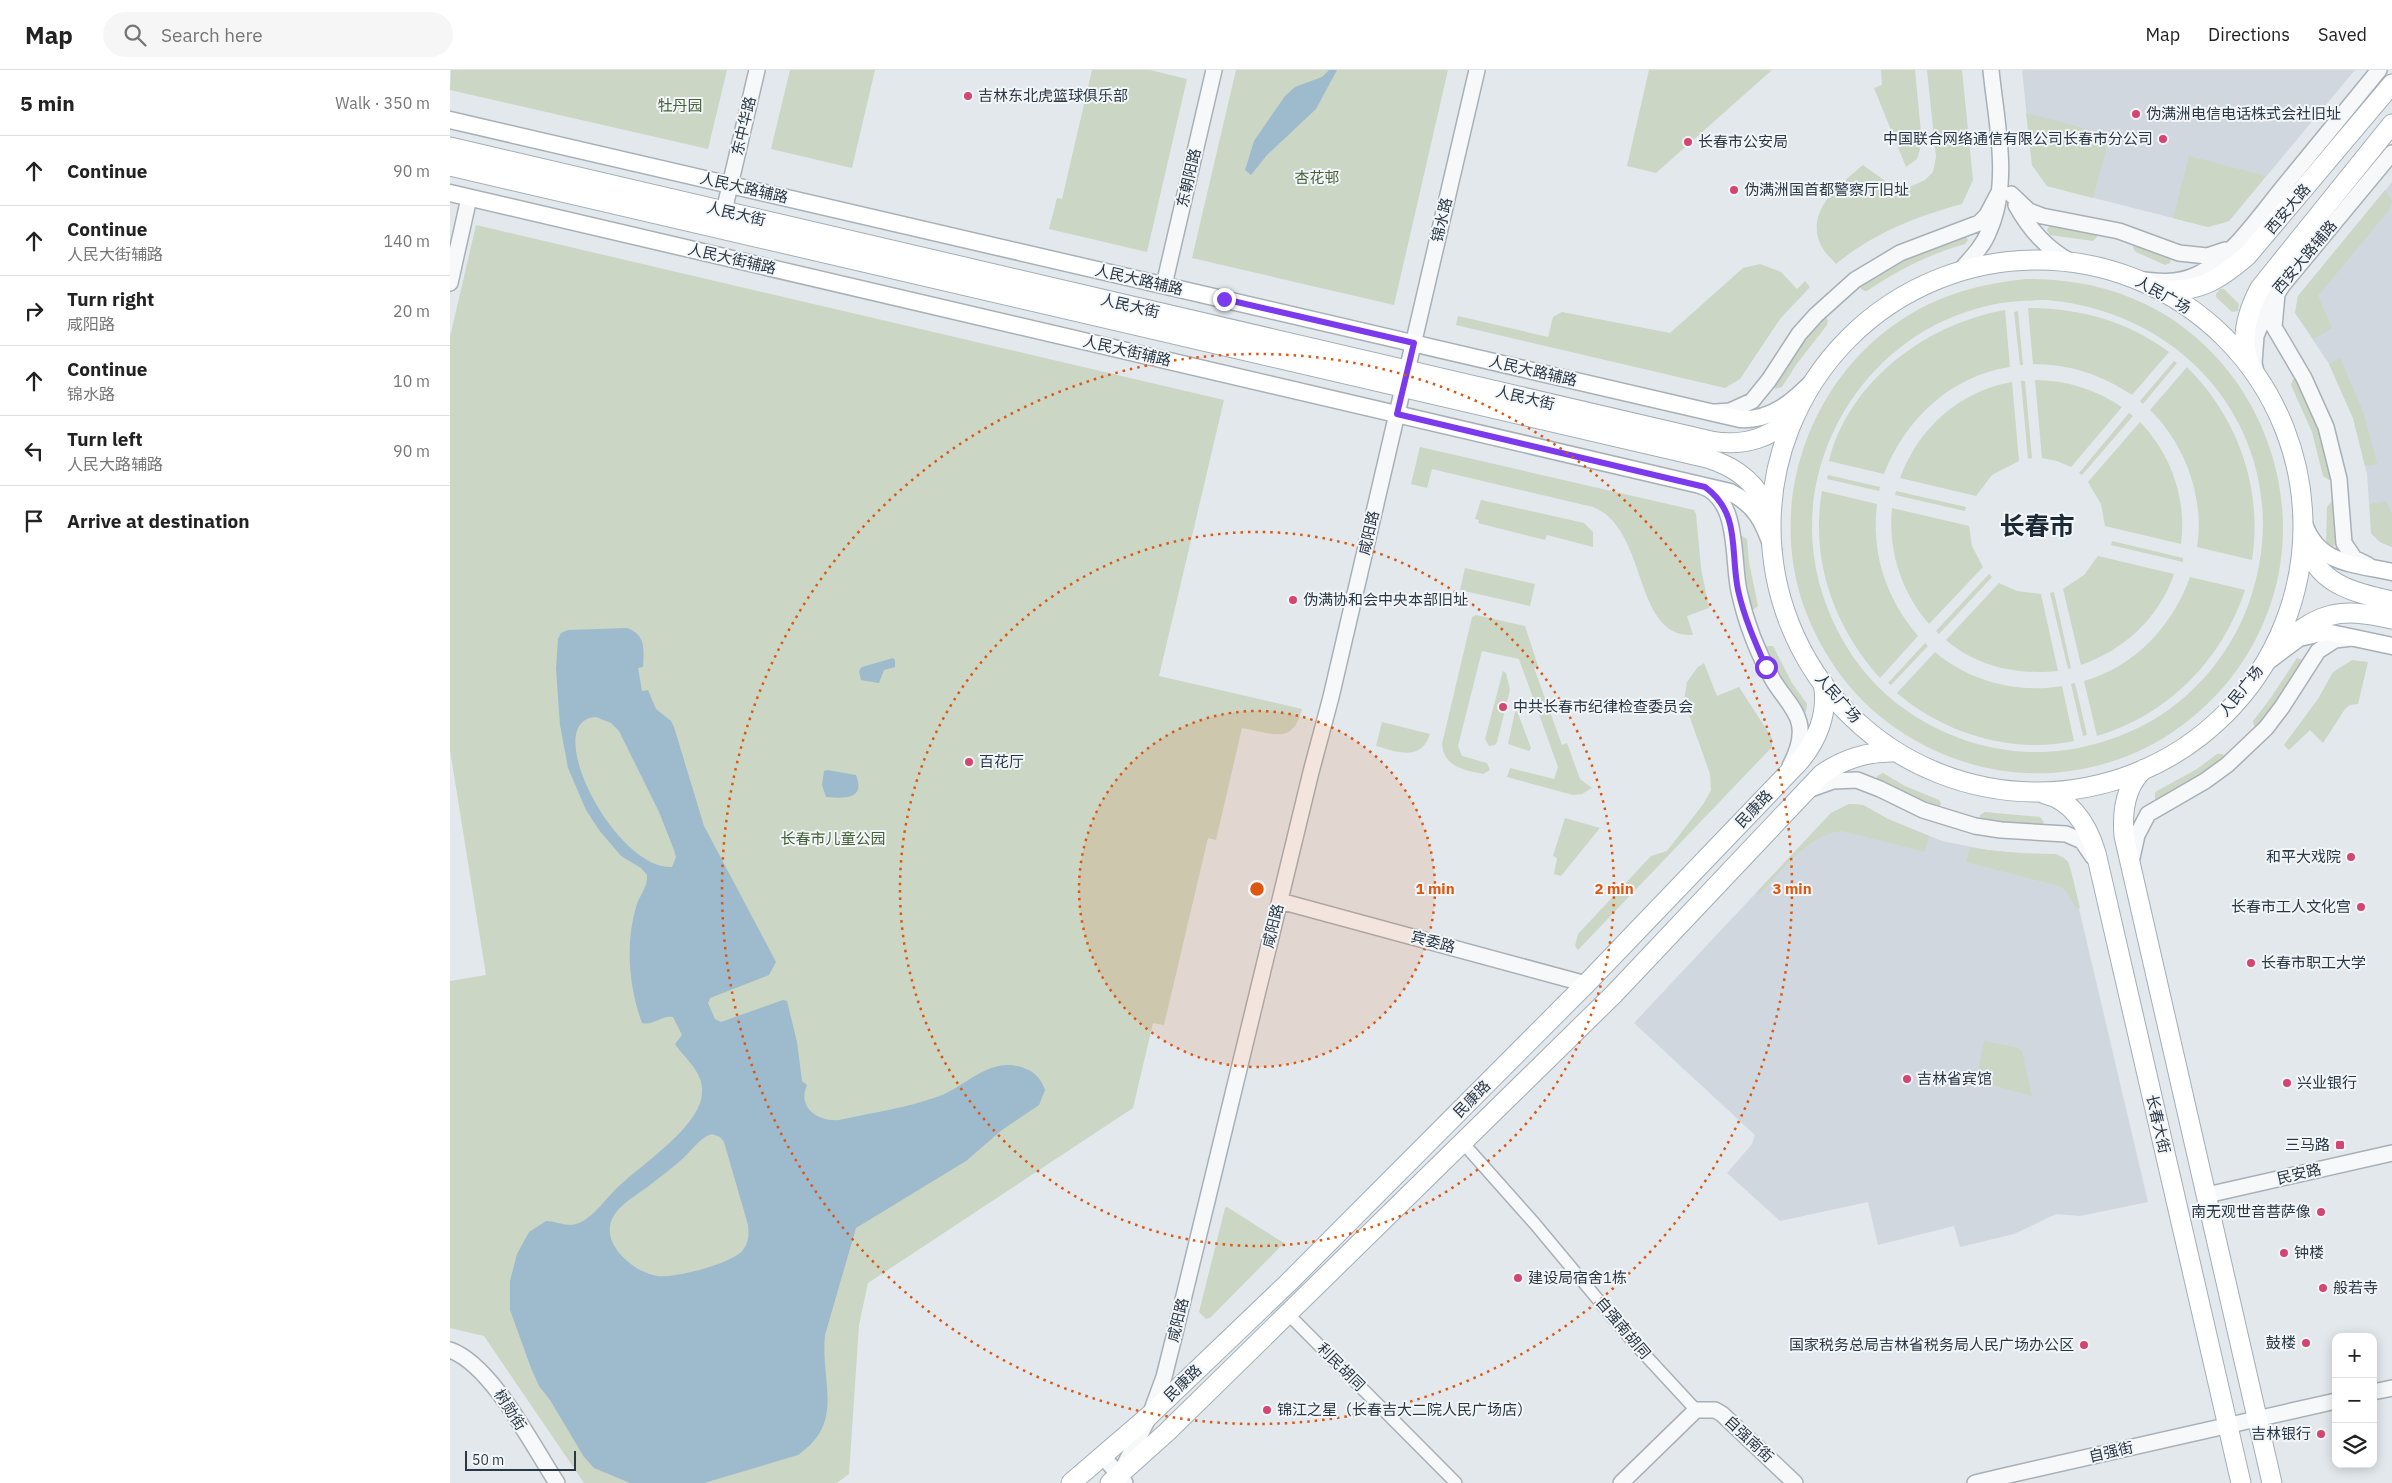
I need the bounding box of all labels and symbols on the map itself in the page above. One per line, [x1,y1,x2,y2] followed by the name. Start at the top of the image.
[978,86,1128,105] place label: 吉林东北虎篮球俱乐部
[962,90,974,102] marker: 吉林东北虎篮球俱乐部
[728,95,760,157] street label: 东中华路
[657,96,703,115] park label: 牡丹园
[2146,104,2341,123] place label: 伪满洲电信电话株式会社旧址
[2130,108,2142,120] marker: 伪满洲电信电话株式会社旧址
[1883,129,2153,148] place label: 中国联合网络通信有限公司长春市分公司
[1698,132,1788,151] place label: 长春市公安局
[2157,133,2169,145] marker: 中国联合网络通信有限公司长春市分公司
[1682,136,1694,148] marker: 长春市公安局
[1173,147,1205,209] street label: 东朝阳路
[698,168,790,207] street label: 人民大路辅路
[1294,168,1340,187] park label: 杏花邨
[1744,180,1909,199] place label: 伪满洲国首都警察厅旧址
[2261,180,2314,238] street label: 西安大路
[1728,184,1740,196] marker: 伪满洲国首都警察厅旧址
[1427,196,1456,244] street label: 锦水路
[705,198,767,230] street label: 人民大街
[2268,216,2341,297] street label: 西安大路辅路
[686,239,778,278] street label: 人民大街辅路
[1093,260,1185,299] street label: 人民大路辅路
[2132,272,2194,317] street label: 人民广场
[1213,288,1236,311] route end
[1099,290,1161,322] street label: 人民大街
[1081,331,1173,370] street label: 人民大街辅路
[1487,351,1579,390] street label: 人民大路辅路
[1494,382,1556,414] street label: 人民大街
[1354,509,1383,557] street label: 咸阳路
[1999,509,2075,542] district label: 长春市
[1303,590,1468,609] place label: 伪满协和会中央本部旧址
[1287,594,1299,606] marker: 伪满协和会中央本部旧址
[1755,656,1778,679] route start
[2214,661,2267,720] street label: 人民广场
[1812,669,1865,727] street label: 人民广场
[1513,697,1693,716] place label: 中共长春市纪律检查委员会
[1497,701,1509,713] marker: 中共长春市纪律检查委员会
[979,752,1024,771] place label: 百花厅
[963,756,975,768] marker: 百花厅
[1731,786,1776,831] street label: 民康路
[780,829,886,848] park label: 长春市儿童公园
[2266,847,2341,866] place label: 和平大戏院
[2345,851,2357,863] marker: 和平大戏院
[1415,879,1455,898] text: 1 min
[1594,879,1634,898] text: 2 min
[1772,879,1812,898] text: 3 min
[1248,880,1266,898] centre of rings
[2231,897,2351,916] place label: 长春市工人文化宫
[2355,901,2367,913] marker: 长春市工人文化宫
[1258,902,1287,950] street label: 咸阳路
[1409,927,1457,957] street label: 宾委路
[2261,953,2366,972] place label: 长春市职工大学
[2245,957,2257,969] marker: 长春市职工大学
[1917,1069,1992,1088] place label: 吉林省宾馆
[1901,1073,1913,1085] marker: 吉林省宾馆
[2297,1073,2357,1092] place label: 兴业银行
[1449,1076,1494,1121] street label: 民康路
[2281,1077,2293,1089] marker: 兴业银行
[2142,1093,2174,1155] street label: 长春大街
[2285,1135,2330,1154] place label: 三马路
[2334,1139,2346,1151] marker: 三马路
[2275,1159,2323,1188] street label: 民安路
[2191,1202,2311,1221] place label: 南无观世音菩萨像
[2315,1206,2327,1218] marker: 南无观世音菩萨像
[2294,1243,2324,1262] place label: 钟楼
[2278,1247,2290,1259] marker: 钟楼
[1528,1268,1627,1287] place label: 建设局宿舍1栋
[1512,1272,1524,1284] marker: 建设局宿舍1栋
[2333,1278,2378,1297] place label: 般若寺
[2317,1282,2329,1294] marker: 般若寺
[1592,1293,1655,1363] street label: 自强南胡同
[1163,1296,1192,1344] street label: 咸阳路
[2266,1333,2296,1352] place label: 鼓楼
[1789,1335,2074,1354] place label: 国家税务总局吉林省税务局人民广场办公区
[2300,1337,2312,1349] marker: 鼓楼
[1313,1339,1369,1395] street label: 利民胡同
[2078,1339,2090,1351] marker: 国家税务总局吉林省税务局人民广场办公区
[1160,1360,1205,1405] street label: 民康路
[490,1386,531,1434] street label: 树勋街
[1277,1400,1532,1419] place label: 锦江之星（长春吉大二院人民广场店）
[1261,1404,1273,1416] marker: 锦江之星（长春吉大二院人民广场店）
[1721,1411,1778,1466] street label: 自强南街
[2251,1424,2311,1443] place label: 吉林银行
[2315,1428,2327,1440] marker: 吉林银行
[2087,1437,2135,1466] street label: 自强街
[465,1448,576,1471] scale bar

